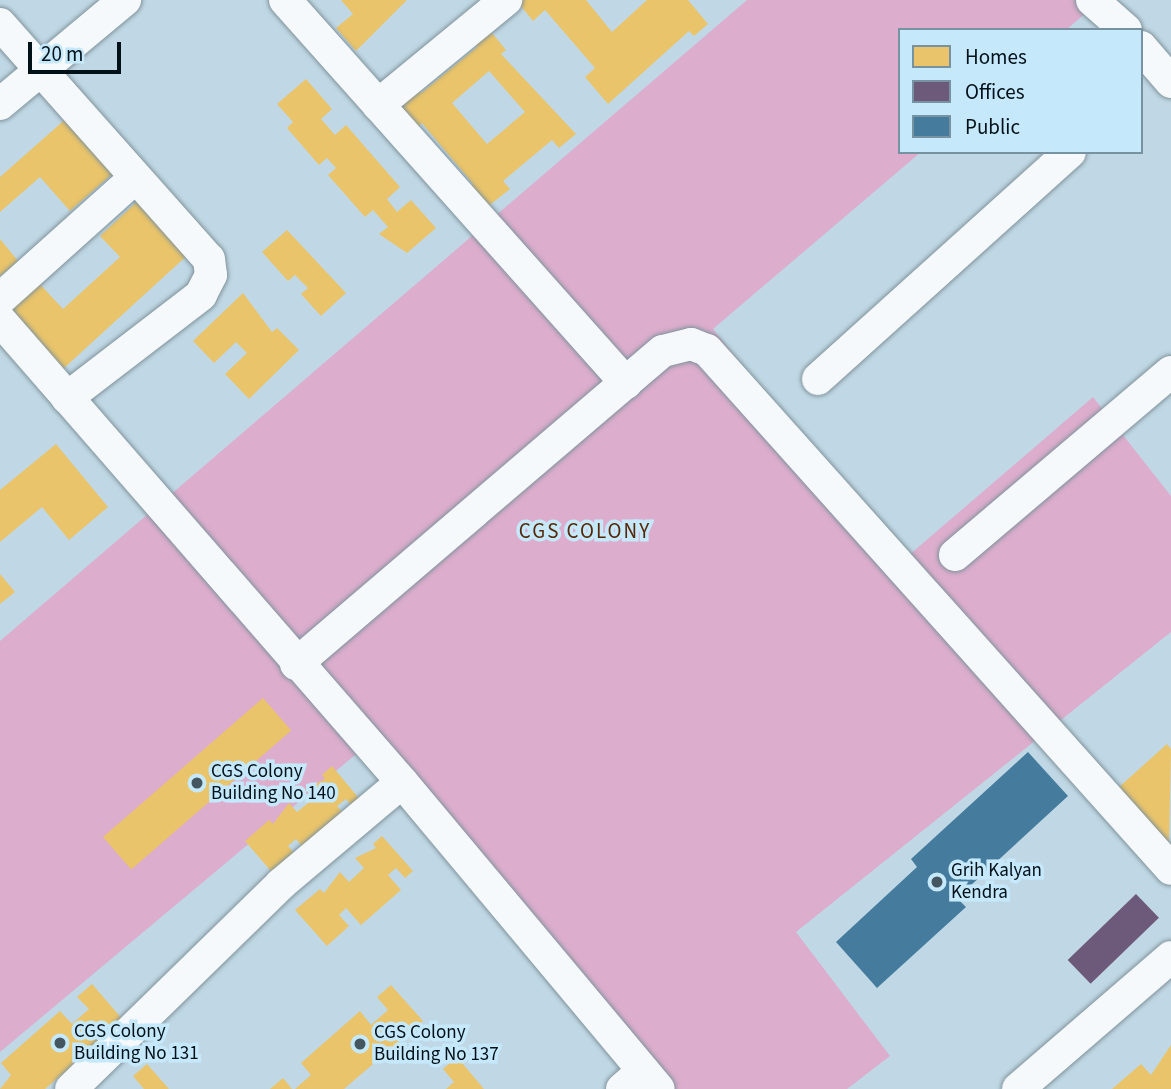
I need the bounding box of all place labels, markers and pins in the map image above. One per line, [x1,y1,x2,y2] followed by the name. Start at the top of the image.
[211,761,336,805] place label: CGS Colony Building No 140
[189,775,205,791] marker: CGS Colony Building No 140
[951,860,1042,904] place label: Grih Kalyan Kendra
[929,874,945,890] marker: Grih Kalyan Kendra
[74,1021,199,1065] place label: CGS Colony Building No 131
[374,1022,499,1066] place label: CGS Colony Building No 137
[52,1035,68,1051] marker: CGS Colony Building No 131
[352,1036,368,1052] marker: CGS Colony Building No 137

